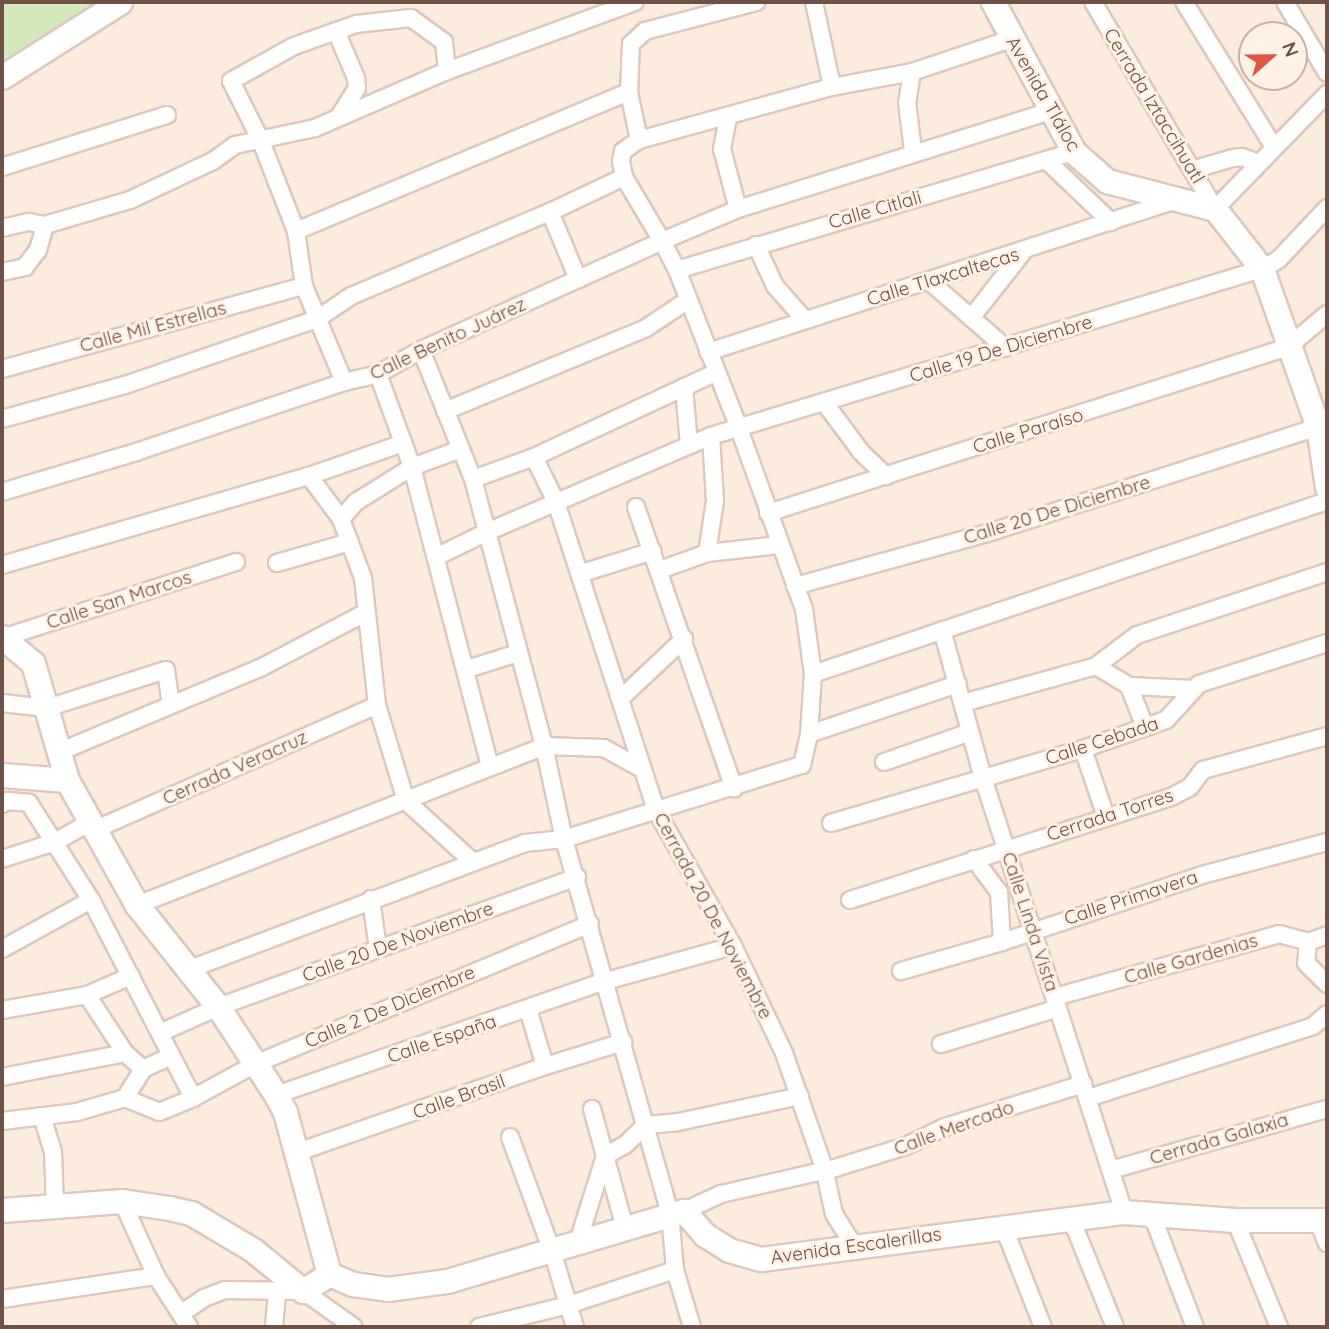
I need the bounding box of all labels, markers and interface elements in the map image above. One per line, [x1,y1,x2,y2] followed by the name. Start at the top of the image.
[1238,21,1308,91] north arrow
[1099,24,1209,188] street label: Cerrada Iztaccihuatl
[1001,33,1085,155] street label: Avenida Tláloc
[1277,38,1304,60] text: N
[826,186,924,234] street label: Calle Citlali
[864,243,1022,311] street label: Calle Tlaxcaltecas
[366,293,530,385] street label: Calle Benito Juárez
[77,296,229,358] street label: Calle Mil Estrellas
[907,310,1095,388] street label: Calle 19 De Diciembre
[970,403,1086,459] street label: Calle Paraíso
[961,471,1153,549] street label: Calle 20 De Diciembre
[44,566,194,634] street label: Calle San Marcos
[1043,712,1161,770] street label: Calle Cebada
[159,726,311,810] street label: Cerrada Veracruz
[1044,784,1176,846] street label: Cerrada Torres
[649,809,777,1023] street label: Cerrada 20 De Noviembre
[997,849,1063,995] street label: Calle Linda Vista
[1061,866,1201,930] street label: Calle Primavera
[299,897,497,987] street label: Calle 20 De Noviembre
[1122,929,1260,989] street label: Calle Gardenias
[301,961,479,1053] street label: Calle 2 De Diciembre
[385,1010,499,1068] street label: Calle España
[410,1070,508,1124] street label: Calle Brasil
[891,1096,1017,1160] street label: Calle Mercado
[1147,1108,1291,1170] street label: Cerrada Galaxia
[769,1223,943,1269] street label: Avenida Escalerillas

